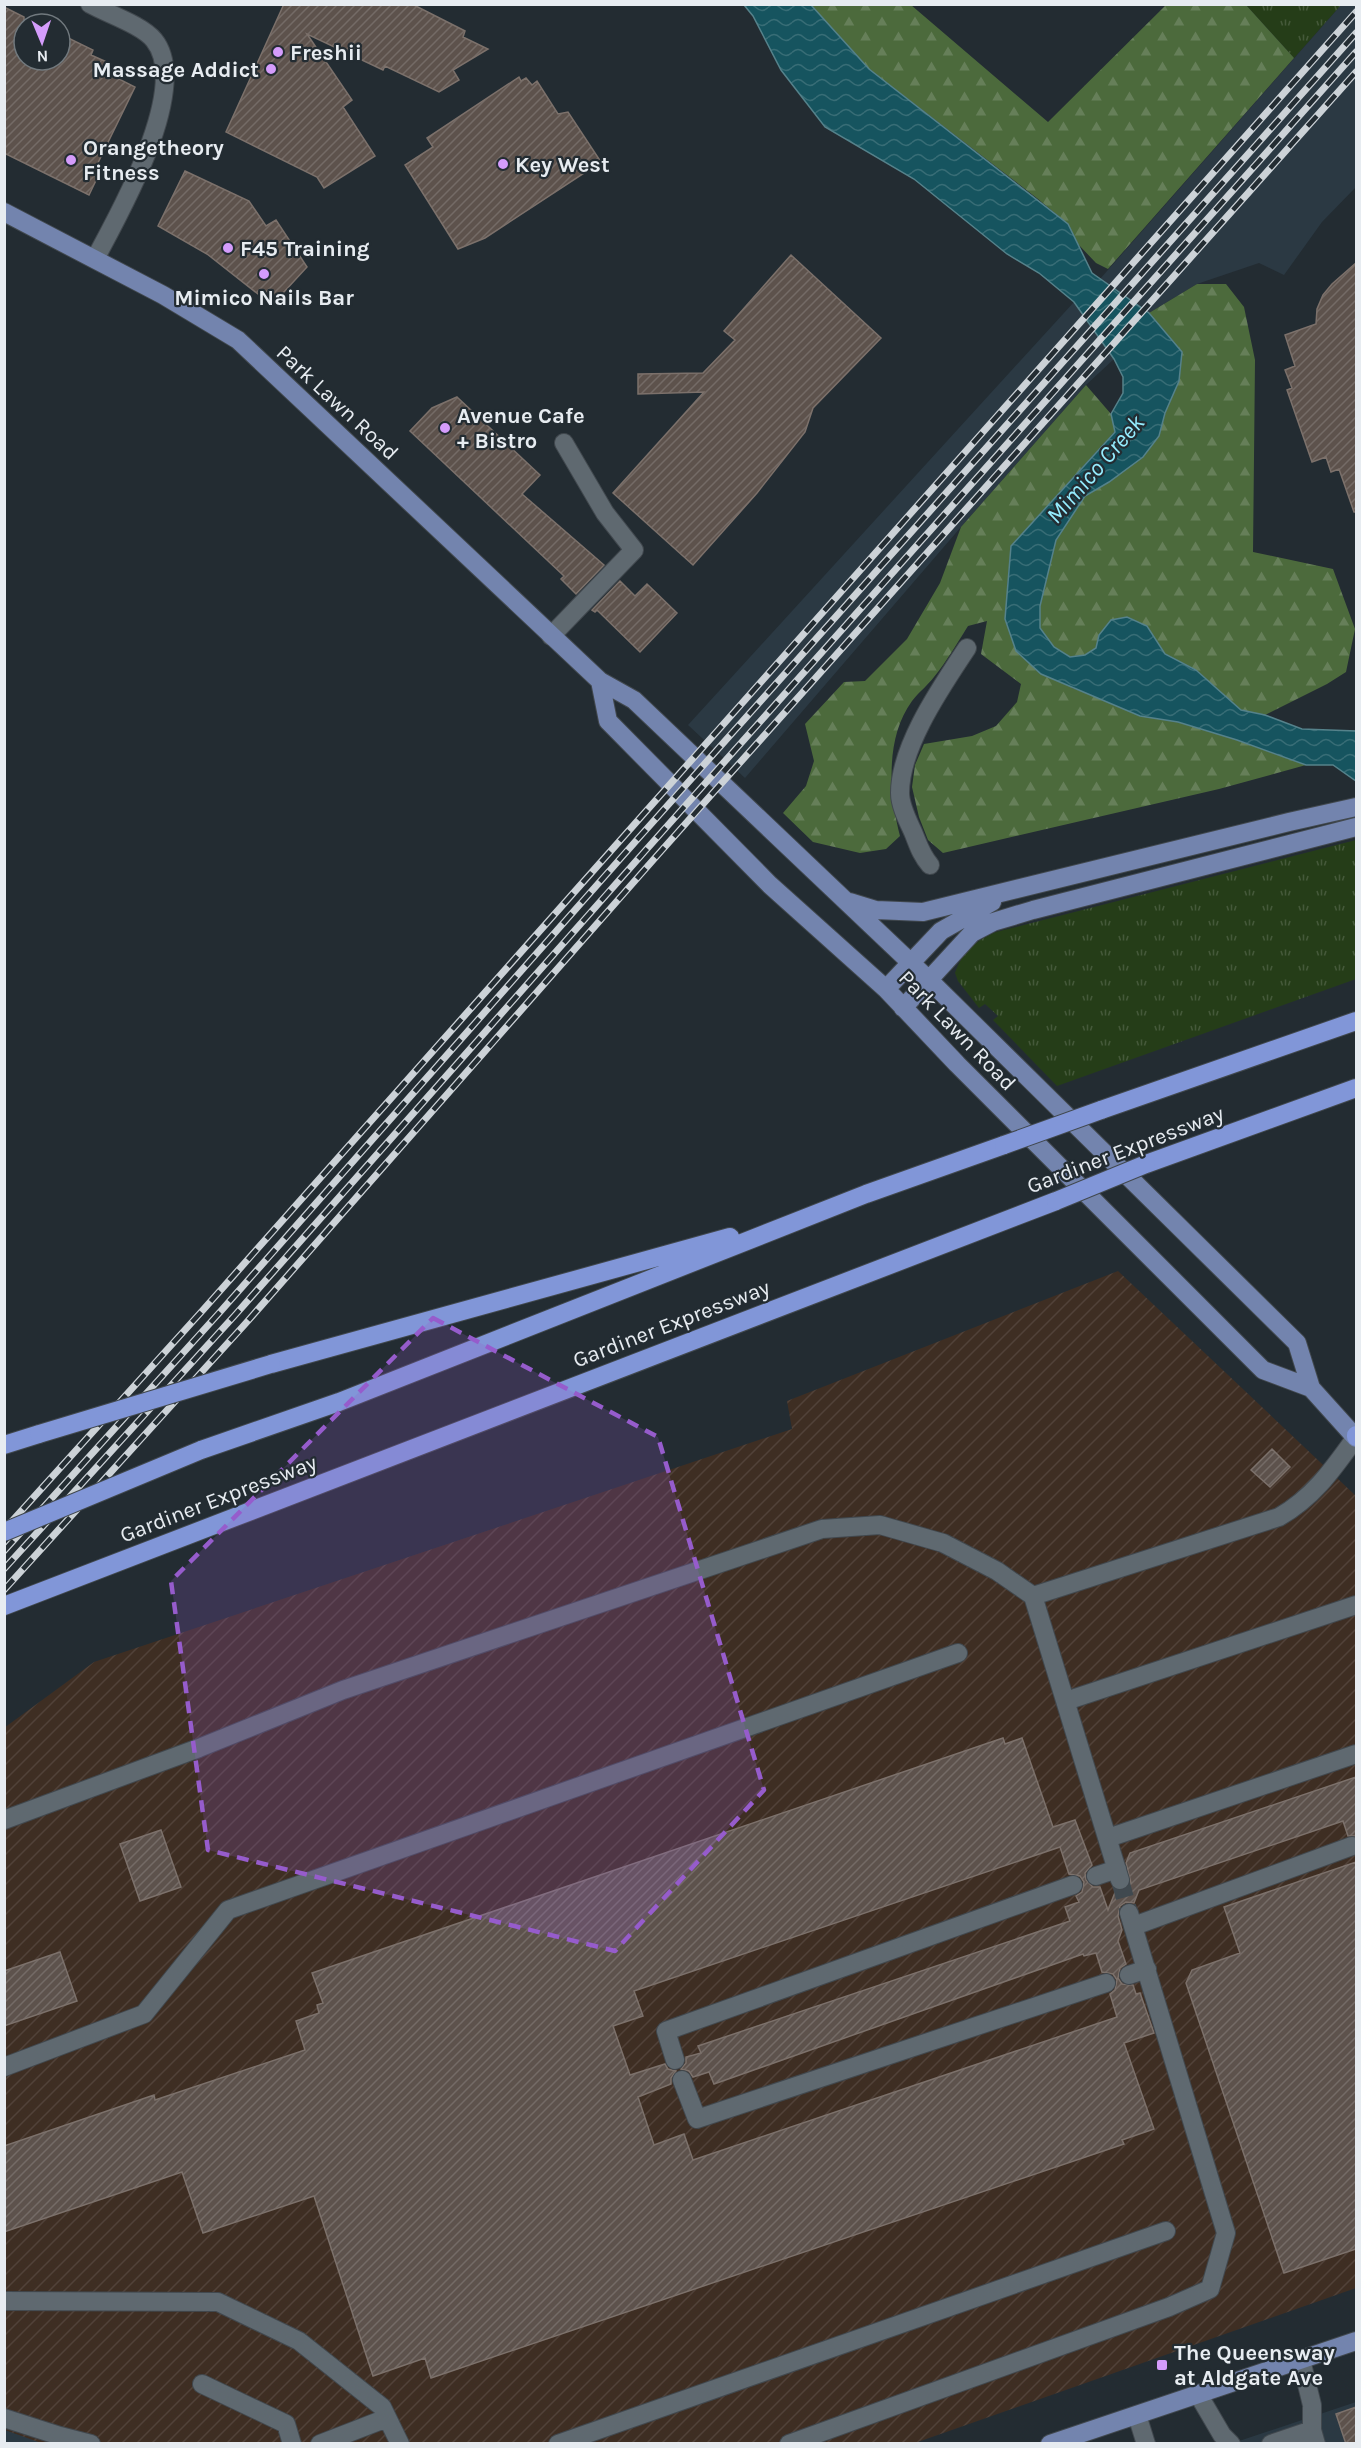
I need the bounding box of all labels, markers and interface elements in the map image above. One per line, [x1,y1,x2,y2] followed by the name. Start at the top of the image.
[12,12,72,72] north arrow
[290,40,362,66] place label: Freshii
[271,45,285,59] marker: Freshii
[36,47,49,66] text: N
[92,57,259,83] place label: Massage Addict
[264,62,278,76] marker: Massage Addict
[83,135,224,186] place label: Orangetheory Fitness
[515,152,610,178] place label: Key West
[64,153,78,167] marker: Orangetheory Fitness
[496,157,510,171] marker: Key West
[240,236,370,262] place label: F45 Training
[221,241,235,255] marker: F45 Training
[257,267,271,281] marker: Mimico Nails Bar
[174,285,354,311] place label: Mimico Nails Bar
[271,340,404,466] street label: Park Lawn Road
[457,403,585,454] place label: Avenue Cafe + Bistro
[1040,408,1150,529] water label: Mimico Creek
[438,421,452,435] marker: Avenue Cafe + Bistro
[893,965,1021,1096] street label: Park Lawn Road
[1023,1100,1227,1199] street label: Gardiner Expressway
[569,1274,773,1373] street label: Gardiner Expressway
[116,1449,320,1548] street label: Gardiner Expressway
[1174,2340,1335,2391] place label: The Queensway at Aldgate Ave
[1155,2358,1169,2372] marker: The Queensway at Aldgate Ave

